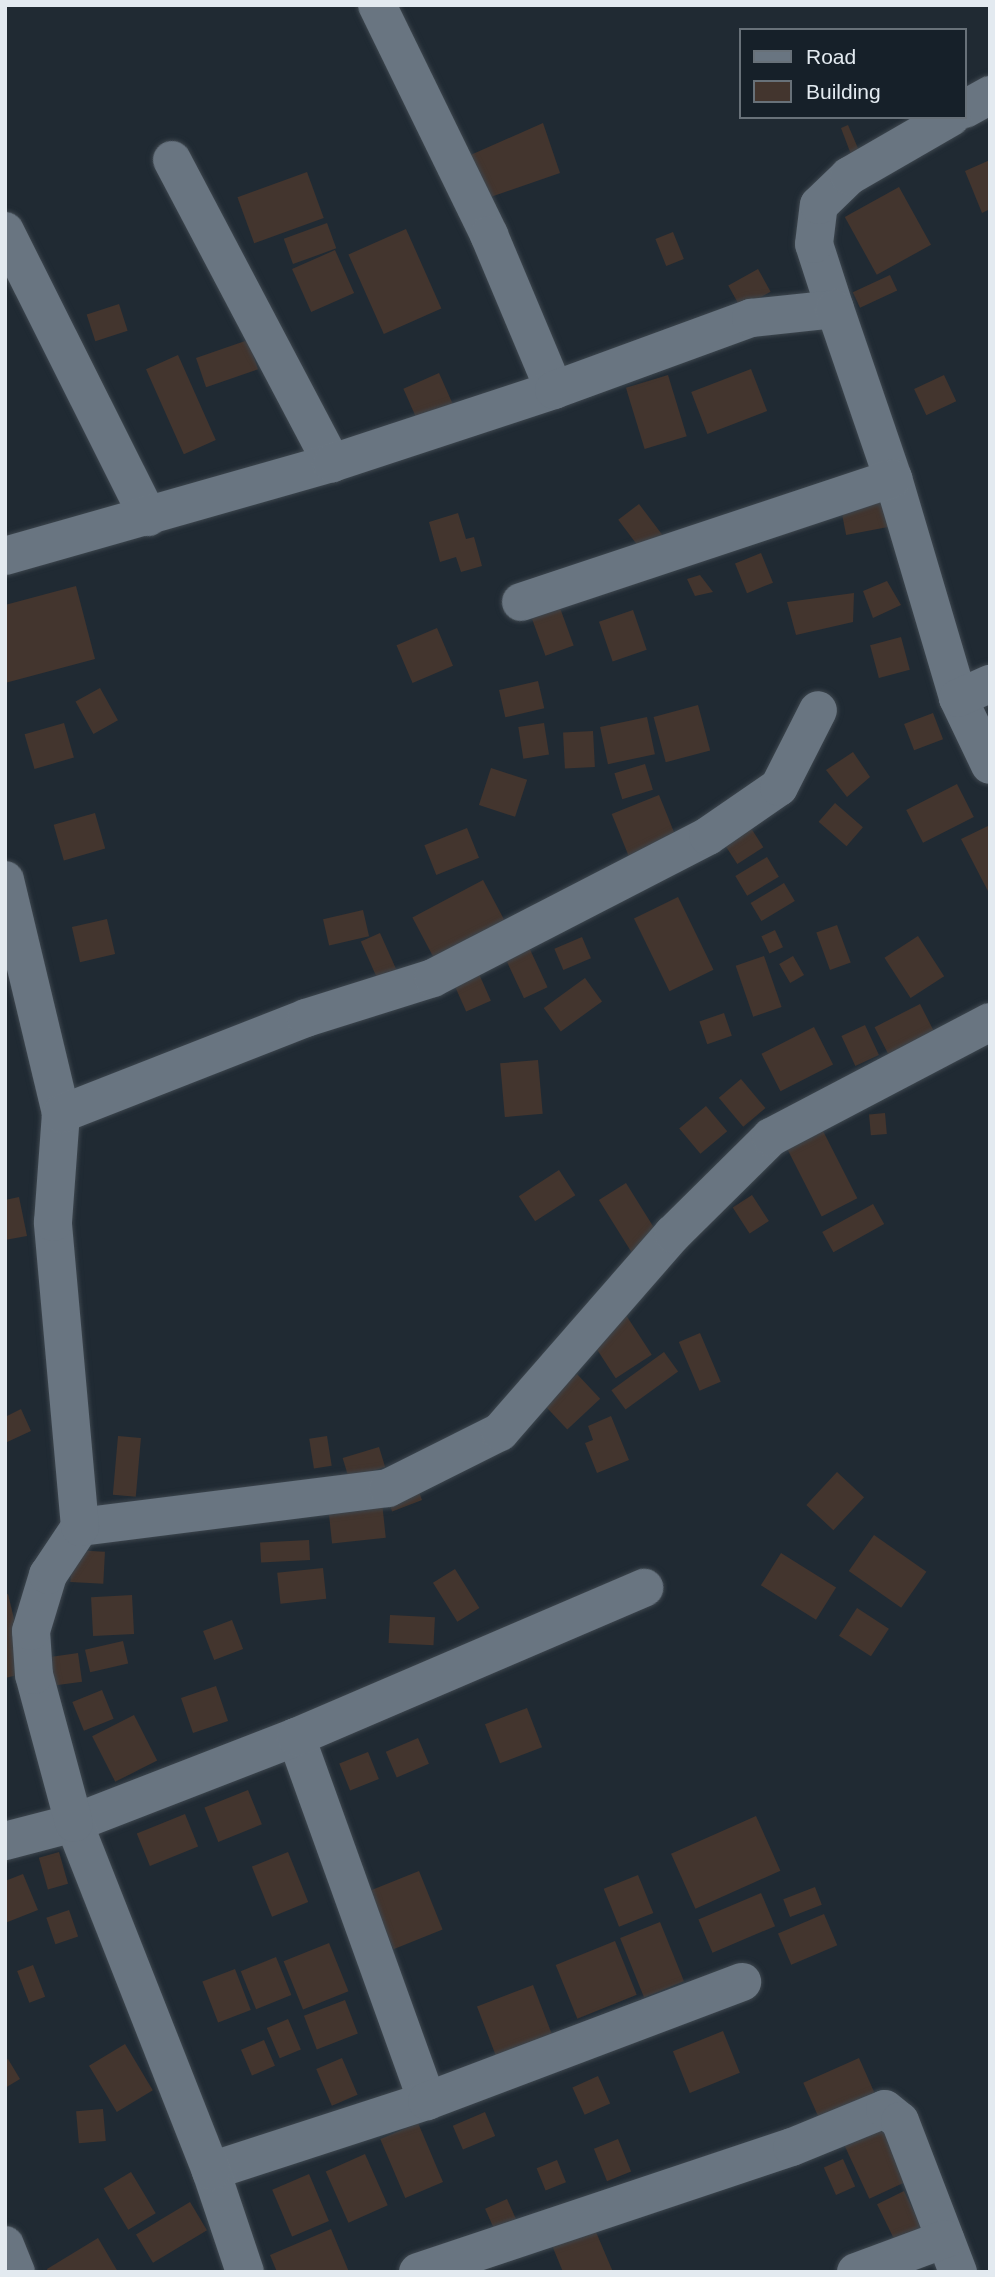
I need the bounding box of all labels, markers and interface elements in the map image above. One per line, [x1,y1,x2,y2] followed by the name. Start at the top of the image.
[740,28,967,119] legend
[806,45,856,68] text: Road
[806,80,881,103] text: Building

